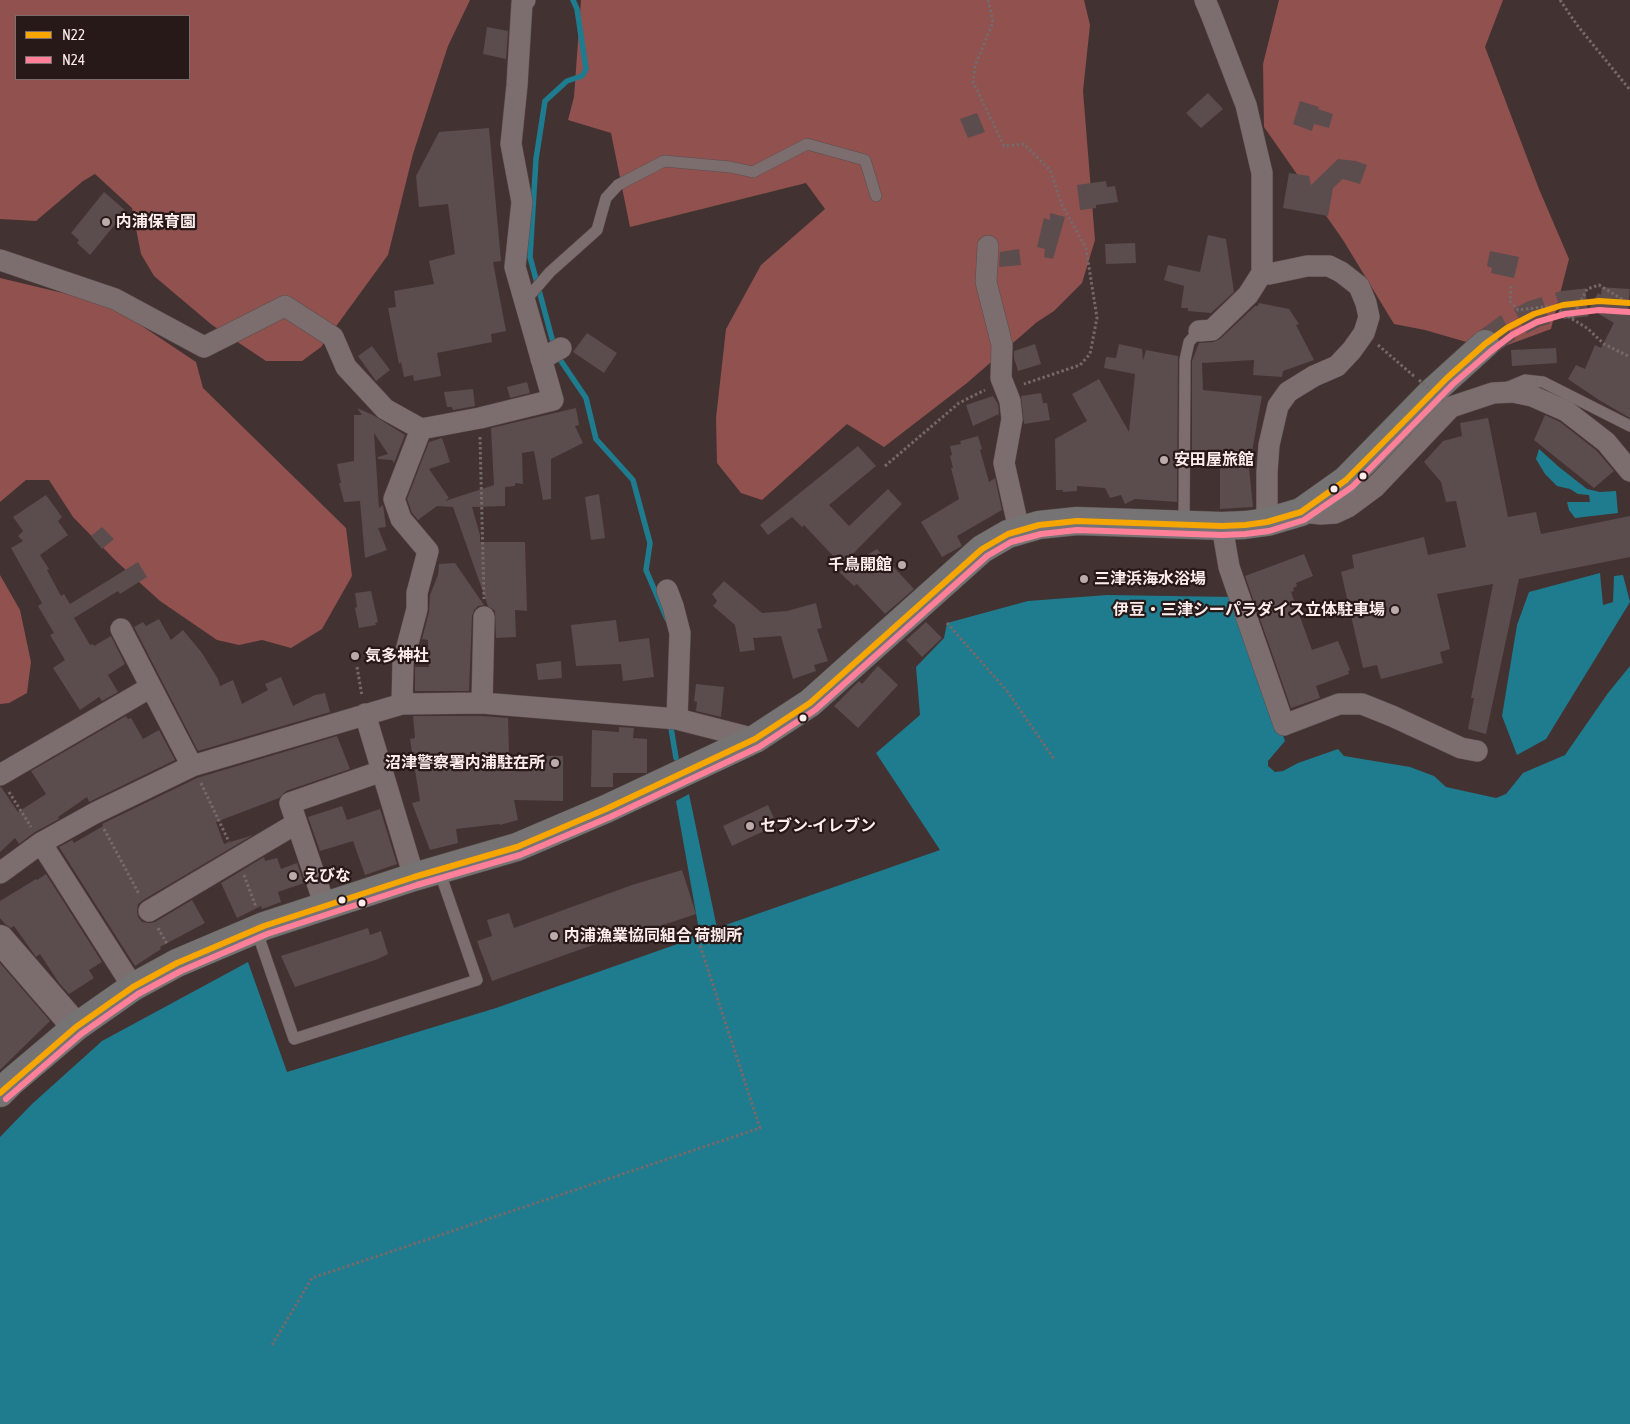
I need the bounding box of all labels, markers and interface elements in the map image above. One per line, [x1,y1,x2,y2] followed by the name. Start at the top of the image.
[15,15,190,80] legend
[62,26,85,43] text: N22
[62,51,85,68] text: N24
[116,212,196,232] place label: 内浦保育園
[100,216,112,228] marker: 内浦保育園
[1174,450,1254,470] place label: 安田屋旅館
[1158,454,1170,466] marker: 安田屋旅館
[1358,471,1368,481] unlabelled marker
[1329,484,1339,494] unlabelled marker
[828,555,892,575] place label: 千鳥開館
[896,559,908,571] marker: 千鳥開館
[1094,569,1206,589] place label: 三津浜海水浴場
[1078,573,1090,585] marker: 三津浜海水浴場
[1113,600,1385,620] place label: 伊豆・三津シーパラダイス立体駐車場
[1389,604,1401,616] marker: 伊豆・三津シーパラダイス立体駐車場
[365,646,429,666] place label: 気多神社
[349,650,361,662] marker: 気多神社
[798,713,808,723] unlabelled marker
[385,753,545,773] place label: 沼津警察署内浦駐在所
[549,757,561,769] marker: 沼津警察署内浦駐在所
[760,816,876,836] place label: セブン-イレブン
[744,820,756,832] marker: セブン-イレブン
[303,866,351,886] place label: えびな
[287,870,299,882] marker: えびな
[337,895,347,905] unlabelled marker
[357,898,367,908] unlabelled marker
[564,926,742,946] place label: 内浦漁業協同組合 荷捌所
[548,930,560,942] marker: 内浦漁業協同組合 荷捌所

